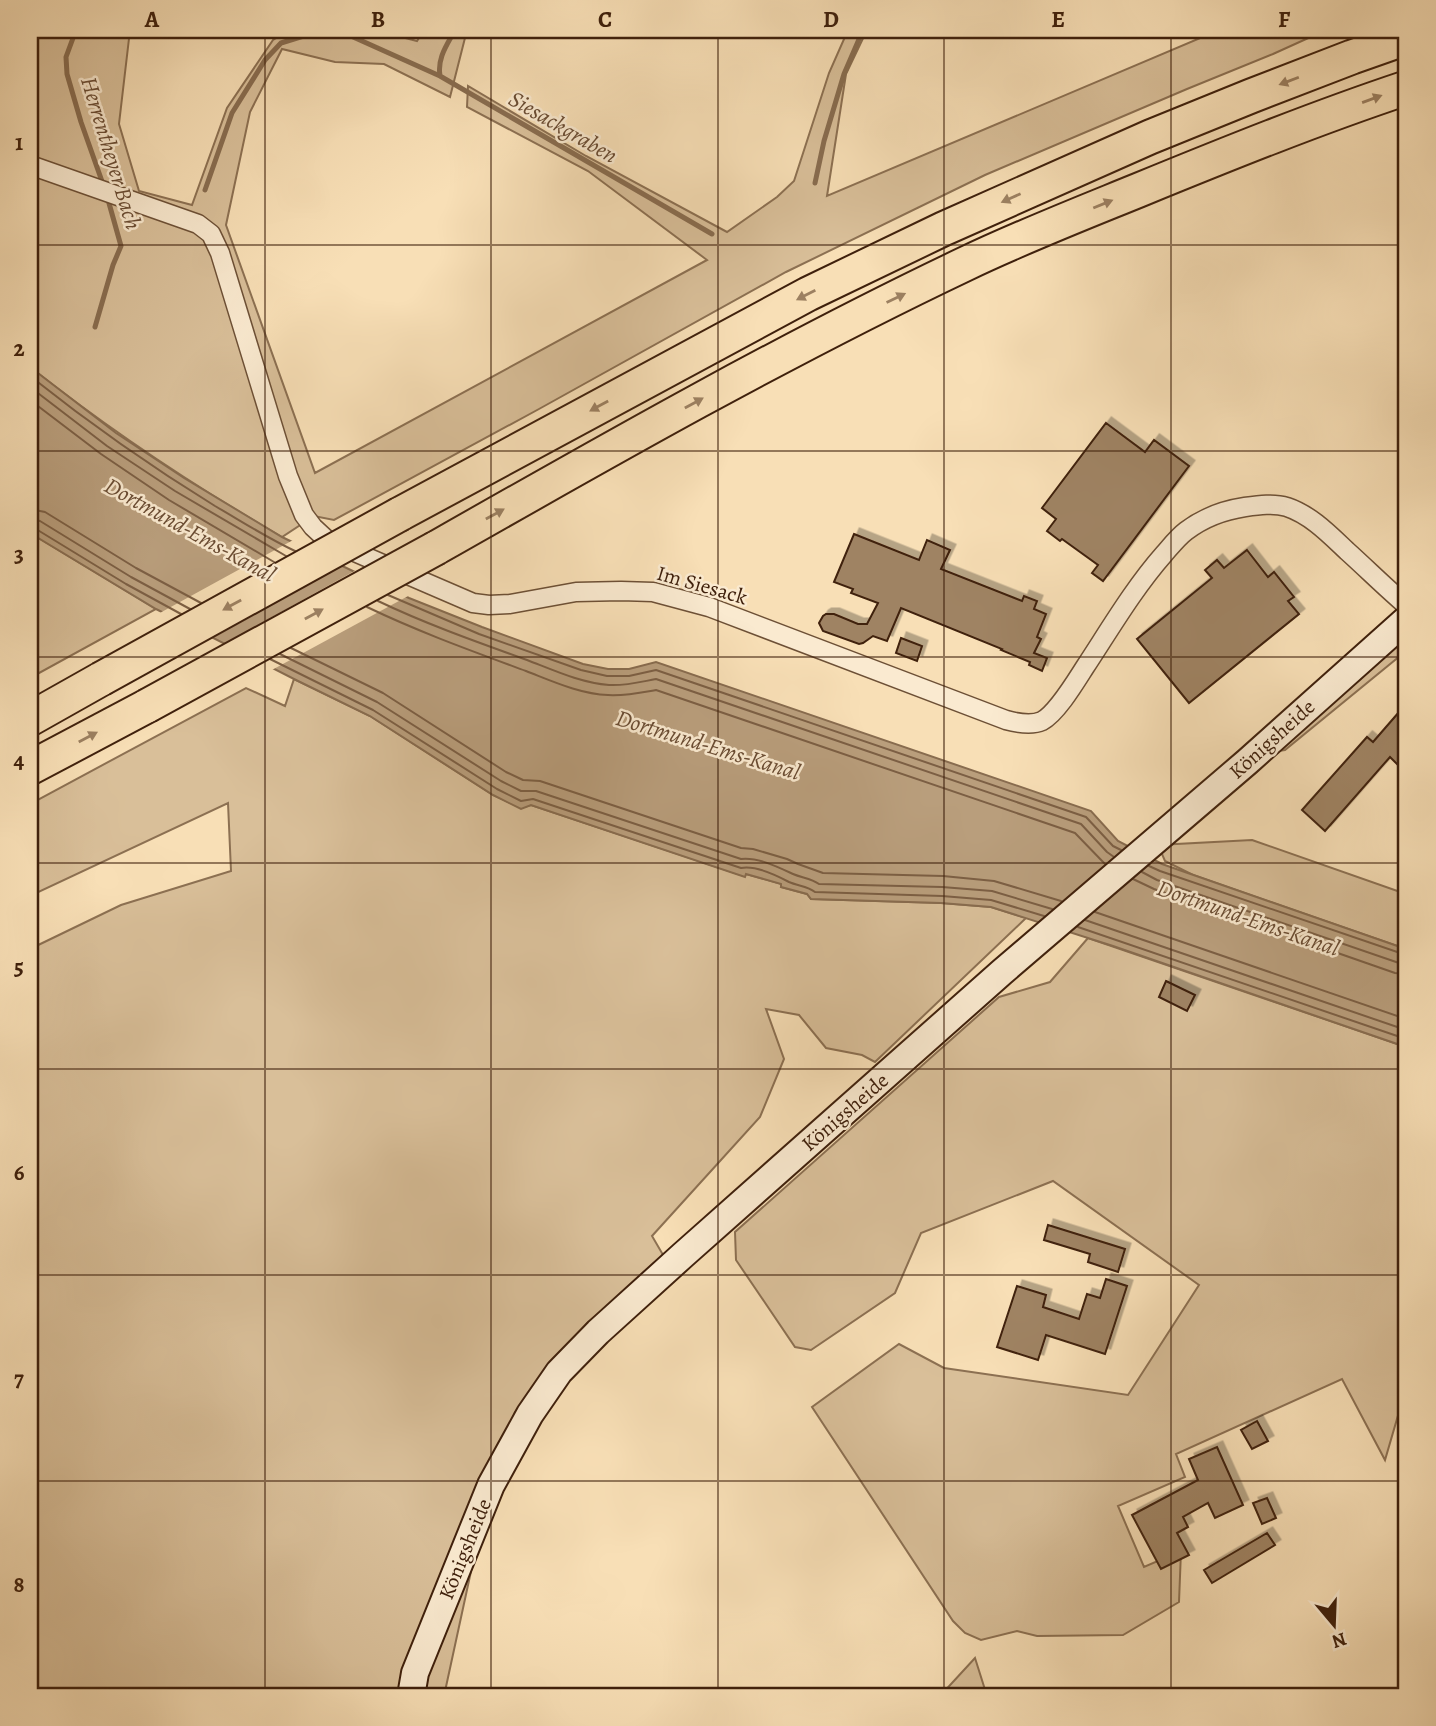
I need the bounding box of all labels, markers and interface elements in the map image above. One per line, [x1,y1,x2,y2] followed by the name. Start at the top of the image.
[144,4,160,35] text: A
[371,4,385,35] text: B
[598,4,612,35] text: C
[823,4,839,35] text: D
[1051,4,1065,35] text: E
[1278,4,1291,35] text: F
[73,73,149,233] water label: Herrentheyer Bach
[1278,76,1299,87] one-way arrow
[503,83,623,171] water label: Siesackgraben
[1362,94,1383,105] one-way arrow
[15,127,23,158] text: 1
[1001,192,1021,204] one-way arrow
[1092,199,1113,210] one-way arrow
[796,290,816,301] one-way arrow
[886,293,906,304] one-way arrow
[13,333,25,364] text: 2
[684,397,704,409] one-way arrow
[589,400,609,412] one-way arrow
[99,470,281,590] water label: Dortmund-Ems-Kanal
[486,508,505,520] one-way arrow
[14,539,24,570] text: 3
[654,559,751,611] street label: Im Siesack
[223,599,242,611] one-way arrow
[304,608,324,620] one-way arrow
[1223,693,1321,785] street label: Königsheide
[612,702,804,788] water label: Dortmund-Ems-Kanal
[78,731,98,743] one-way arrow
[14,745,25,776] text: 4
[1153,872,1344,964] water label: Dortmund-Ems-Kanal
[14,951,24,982] text: 5
[796,1066,894,1158] street label: Königsheide
[14,1157,25,1188] text: 6
[14,1363,24,1394] text: 7
[432,1494,498,1604] street label: Königsheide
[13,1569,25,1600] text: 8
[1300,1590,1370,1660] north arrow
[1328,1626,1350,1655] text: N

